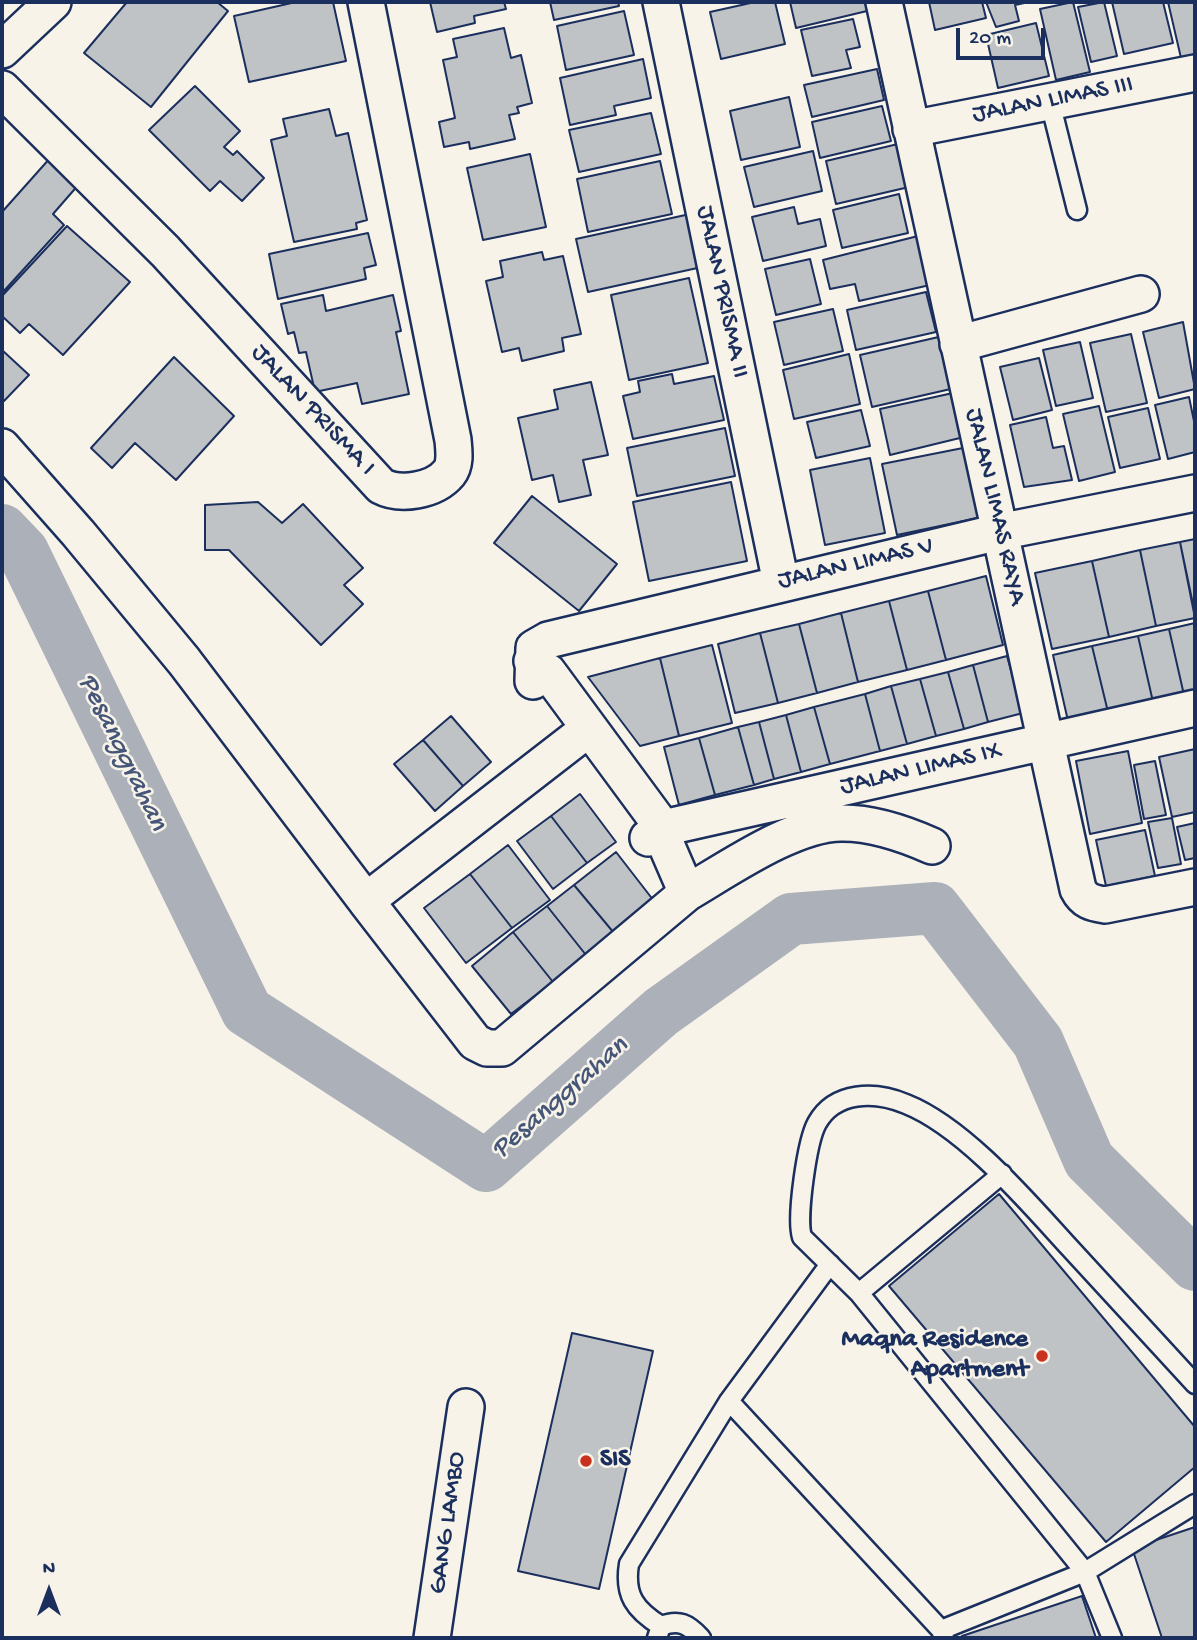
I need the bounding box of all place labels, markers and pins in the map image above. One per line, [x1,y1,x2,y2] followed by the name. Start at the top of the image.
[842,1325,1028,1386] place label: Maqna Residence Apartment
[1034,1348,1050,1364] marker: Maqna Residence Apartment
[600,1445,630,1477] place label: SIS
[578,1453,594,1469] marker: SIS

